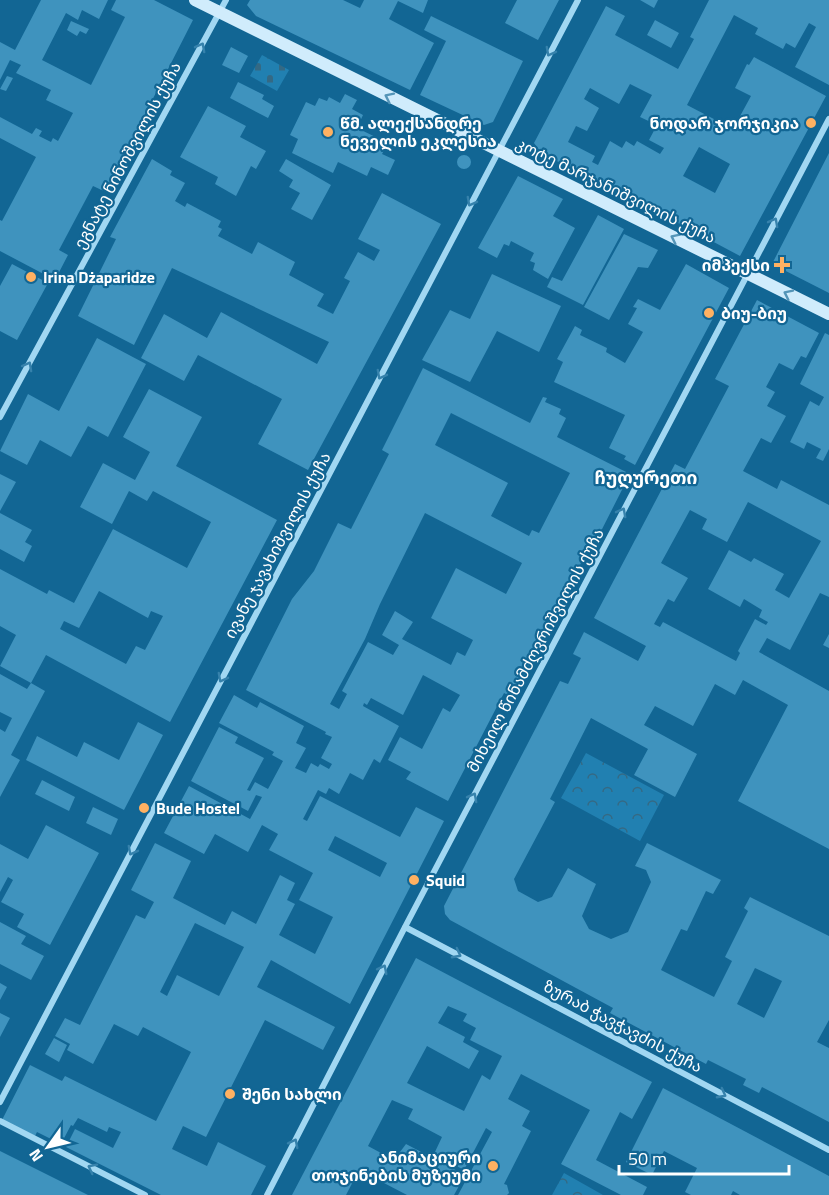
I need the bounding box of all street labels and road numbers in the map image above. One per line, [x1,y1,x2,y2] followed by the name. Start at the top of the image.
[67,57,187,253] street label: ეგნატე ნინოშვილის ქუჩა
[512,131,720,249] street label: კოტე მარჯანიშვილის ქუჩა
[218,447,336,643] street label: ივანე ჯავახიშვილის ქუჩა
[460,524,610,776] street label: მიხეილ წინამძღვრიშვილის ქუჩა
[539,974,707,1078] street label: ზურაბ ჭავჭავძის ქუჩა

